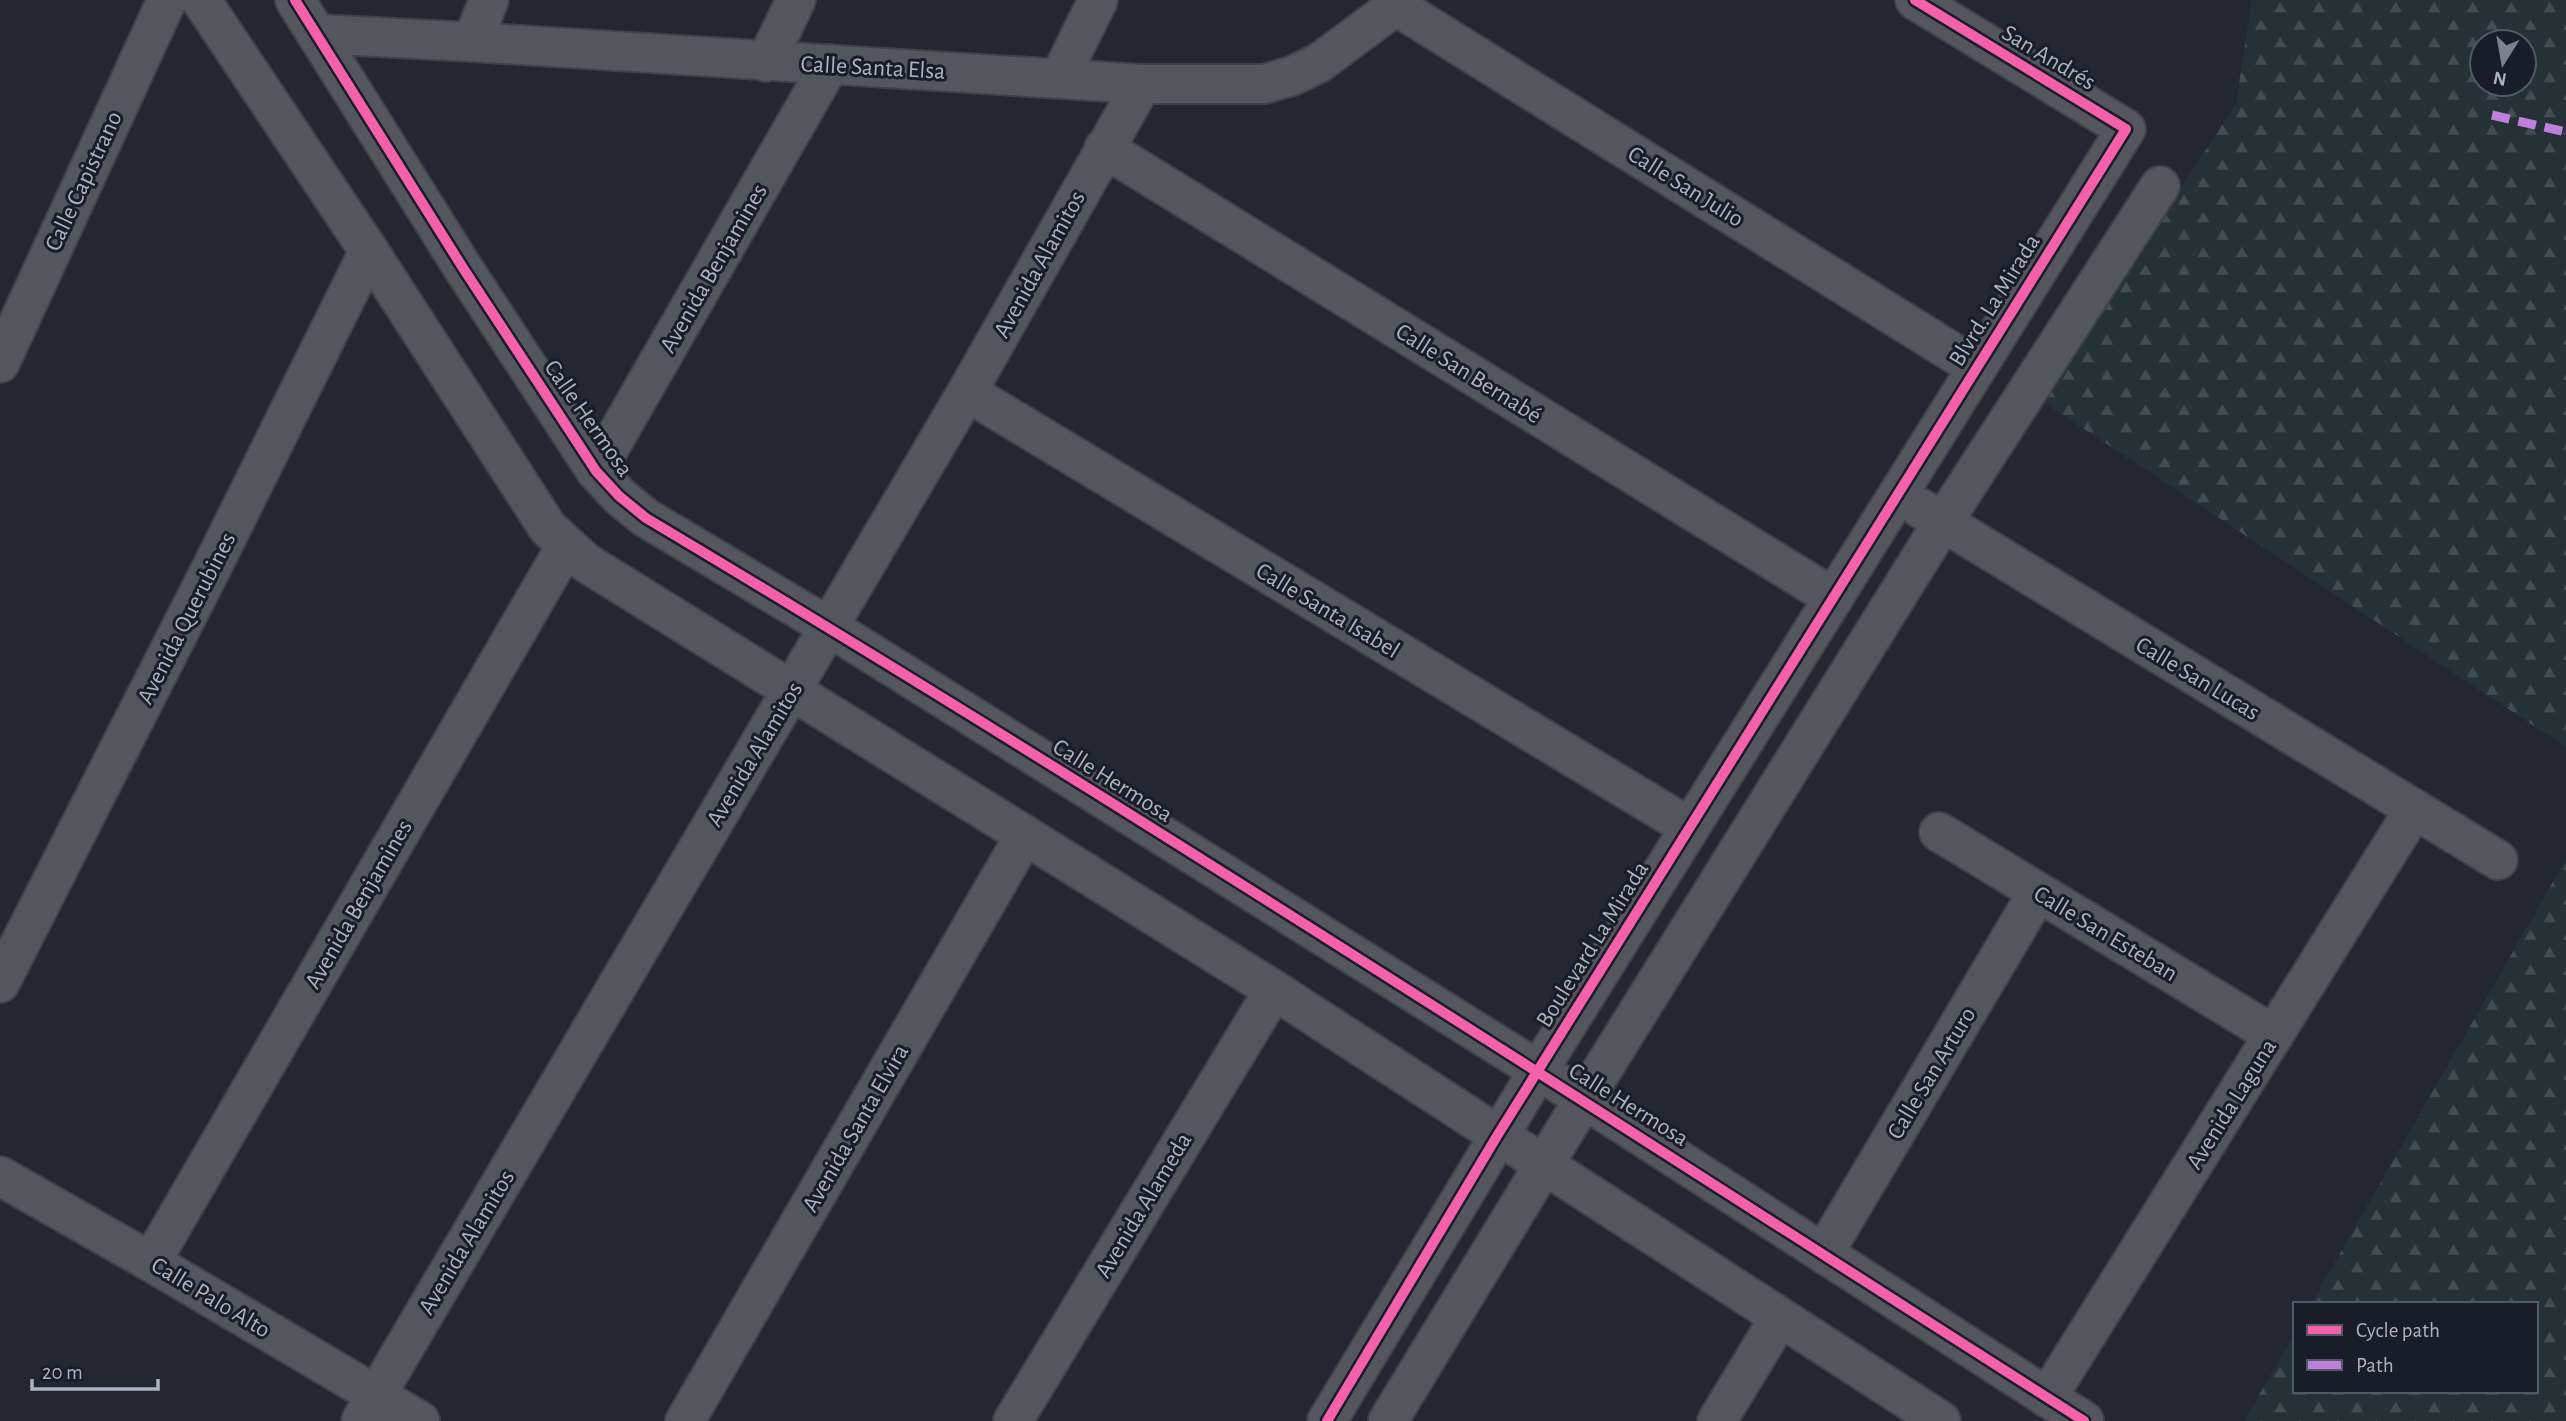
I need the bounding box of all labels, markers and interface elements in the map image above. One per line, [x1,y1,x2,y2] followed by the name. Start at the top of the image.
[1998,21,2099,95] street label: San Andrés
[2468,28,2538,98] north arrow
[800,52,946,84] street label: Calle Santa Elsa
[2492,68,2508,89] text: N
[41,108,127,255] street label: Calle Capistrano
[1623,142,1748,232] street label: Calle San Julio
[656,180,772,357] street label: Avenida Benjamines
[990,187,1090,342] street label: Avenida Alamitos
[1945,230,2045,371] street label: Blvrd. La Mirada
[1391,319,1546,428] street label: Calle San Bernabé
[539,356,637,481] street label: Calle Hermosa
[133,529,240,708] street label: Avenida Querubines
[1252,559,1403,663] street label: Calle Santa Isabel
[2131,633,2264,725] street label: Calle San Lucas
[702,678,807,831] street label: Avenida Alamitos
[1048,735,1177,827] street label: Calle Hermosa
[301,816,417,993] street label: Avenida Benjamines
[1532,857,1653,1032] street label: Boulevard La Mirada
[2029,882,2181,986] street label: Calle San Esteban
[1883,1003,1981,1144] street label: Calle San Arturo
[2182,1035,2281,1174] street label: Avenida Laguna
[798,1041,913,1216] street label: Avenida Santa Elvira
[1564,1059,1693,1151] street label: Calle Hermosa
[1091,1129,1196,1282] street label: Avenida Alameda
[414,1166,519,1319] street label: Avenida Alamitos
[147,1253,274,1343] street label: Calle Palo Alto
[2293,1302,2538,1393] legend
[2356,1320,2440,1341] text: Cycle path
[32,1348,158,1392] scale bar
[2356,1355,2394,1376] text: Path
[42,1362,83,1383] text: 20 m

